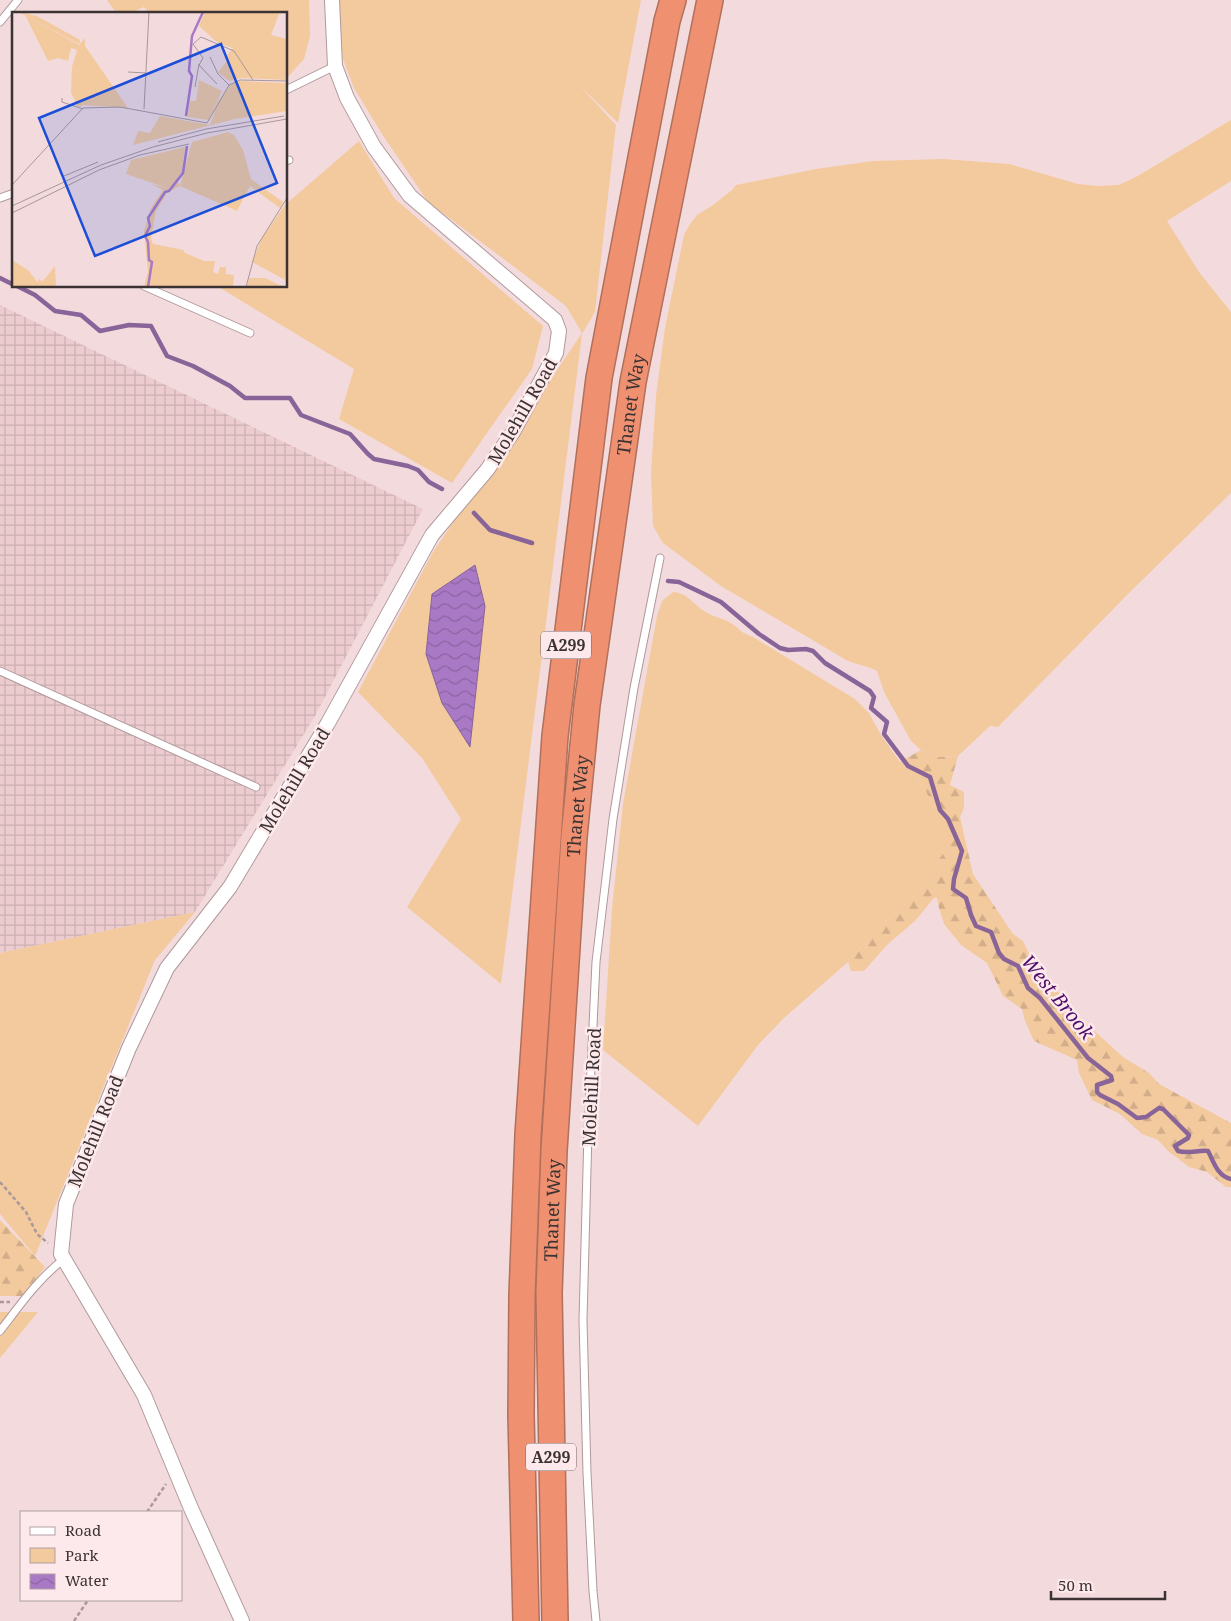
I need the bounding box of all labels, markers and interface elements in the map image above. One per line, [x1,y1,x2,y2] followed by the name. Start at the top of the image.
[12,12,288,288] inset map
[611,351,651,457] street label: Thanet Way
[482,354,562,468] street label: Molehill Road
[541,632,591,658] road number: A299
[253,723,335,837] street label: Molehill Road
[561,753,594,858] street label: Thanet Way
[1016,949,1101,1046] water label: West Brook
[576,1027,606,1147] street label: Molehill Road
[62,1071,128,1191] street label: Molehill Road
[538,1158,566,1262] street label: Thanet Way
[526,1444,576,1470] road number: A299
[20,1511,182,1601] legend
[65,1520,101,1540] text: Road
[65,1545,99,1565] text: Park
[1051,1568,1165,1600] scale bar
[65,1570,108,1590] text: Water
[1058,1575,1093,1595] text: 50 m

